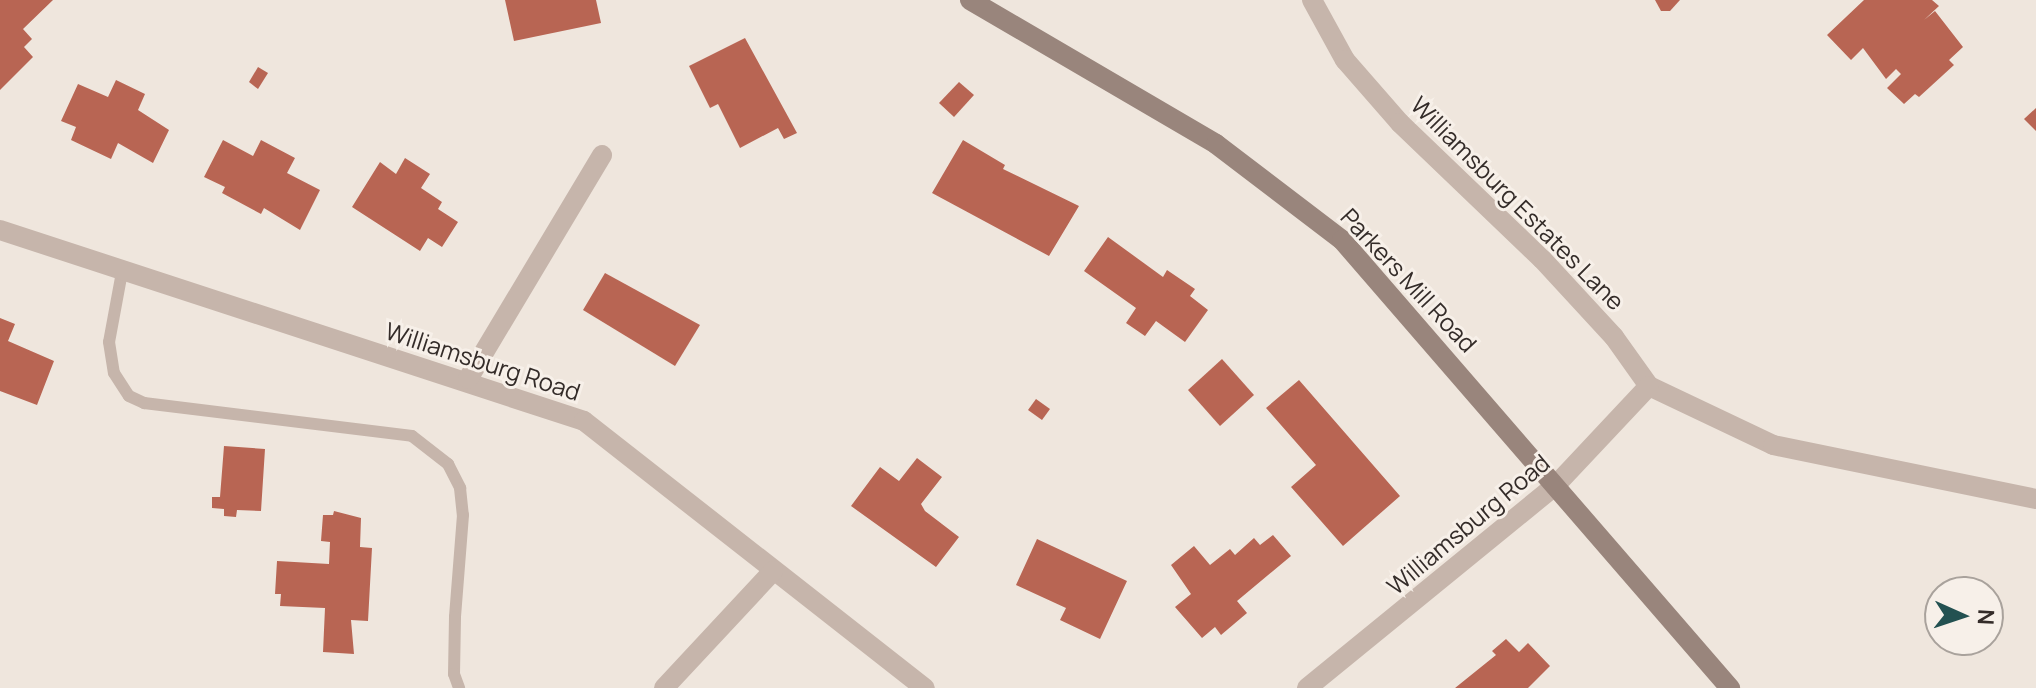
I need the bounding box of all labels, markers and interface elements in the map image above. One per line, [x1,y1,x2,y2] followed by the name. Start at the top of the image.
[1405,90,1631,316] street label: Williamsburg Estates Lane
[1335,202,1483,358] street label: Parkers Mill Road
[382,316,584,406] street label: Williamsburg Road
[1381,448,1555,600] street label: Williamsburg Road
[1924,576,2004,656] north arrow
[1971,608,2001,626] text: N

